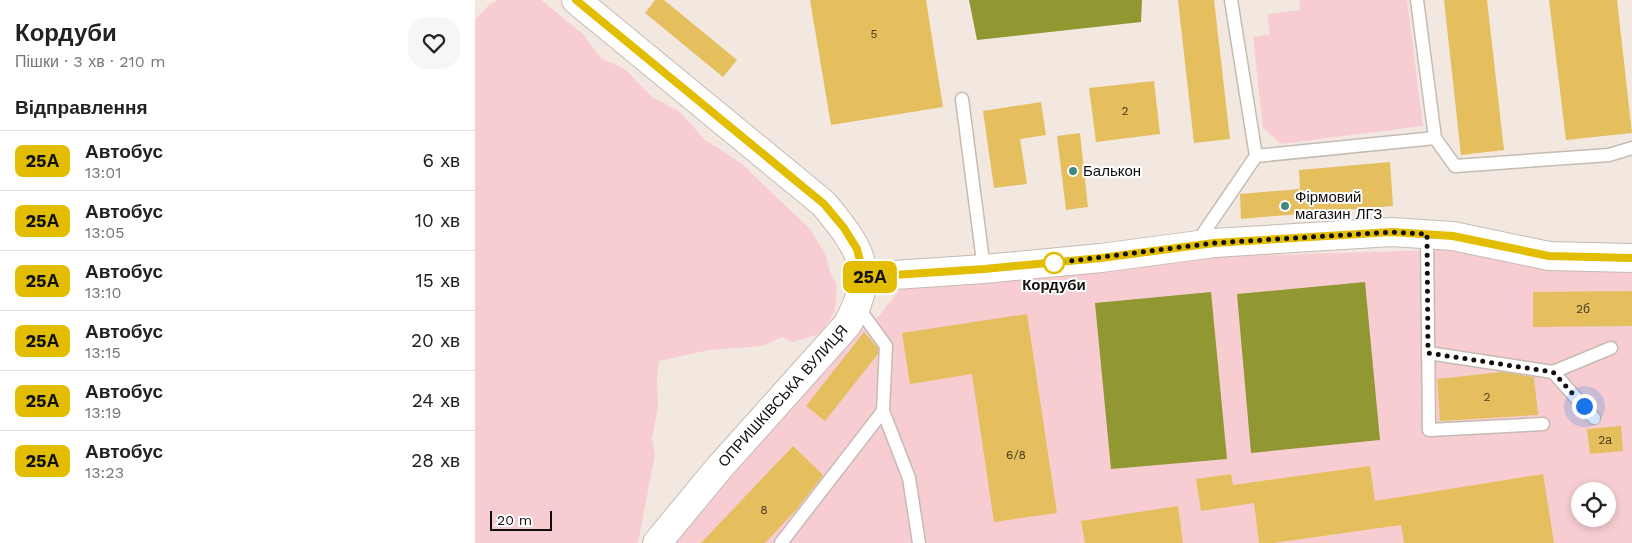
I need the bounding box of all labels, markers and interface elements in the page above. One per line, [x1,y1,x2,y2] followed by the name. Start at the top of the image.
[408,17,460,69] button: heart
[15,19,117,47] text: Кордуби
[871,27,878,41] house number: 5
[15,52,165,71] text: Пішки · 3 хв · 210 m
[15,96,148,119] text: Відправлення
[1122,104,1129,118] house number: 2
[85,140,163,163] text: Автобус
[422,149,460,172] text: 6 хв
[25,150,60,171] text: 25А
[1083,162,1141,180] place label: Балькон
[85,163,122,182] text: 13:01
[1067,165,1079,177] marker: Балькон
[1295,188,1382,223] place label: Фірмовий магазин ЛГЗ
[85,200,163,223] text: Автобус
[1279,200,1291,212] marker: Фірмовий магазин ЛГЗ
[415,209,460,232] text: 10 хв
[25,210,60,231] text: 25А
[85,223,125,242] text: 13:05
[1043,252,1065,274] marker: Кордуби
[85,260,163,283] text: Автобус
[841,261,899,293] line badge: 25А
[853,266,887,287] text: 25А
[415,269,460,292] text: 15 хв
[25,270,60,291] text: 25А
[1022,276,1086,294] place label: Кордуби
[85,283,122,302] text: 13:10
[1576,302,1590,316] house number: 2б
[85,320,163,343] text: Автобус
[714,321,852,471] street label: ОПРИШКІВСЬКА ВУЛИЦЯ
[411,329,460,352] text: 20 хв
[25,330,60,351] text: 25А
[85,343,121,362] text: 13:15
[85,380,163,403] text: Автобус
[412,389,460,412] text: 24 хв
[25,390,60,411] text: 25А
[1484,390,1491,404] house number: 2
[1572,394,1597,419] your location
[85,403,121,422] text: 13:19
[1598,433,1612,447] house number: 2а
[85,440,163,463] text: Автобус
[1006,448,1026,462] house number: 6/8
[411,449,460,472] text: 28 хв
[25,450,60,471] text: 25А
[85,463,124,482] text: 13:23
[1571,482,1616,527] map controls
[1571,482,1616,527] button: locate
[760,503,768,517] house number: 8
[490,508,553,531] scale bar
[497,512,532,528] text: 20 m

